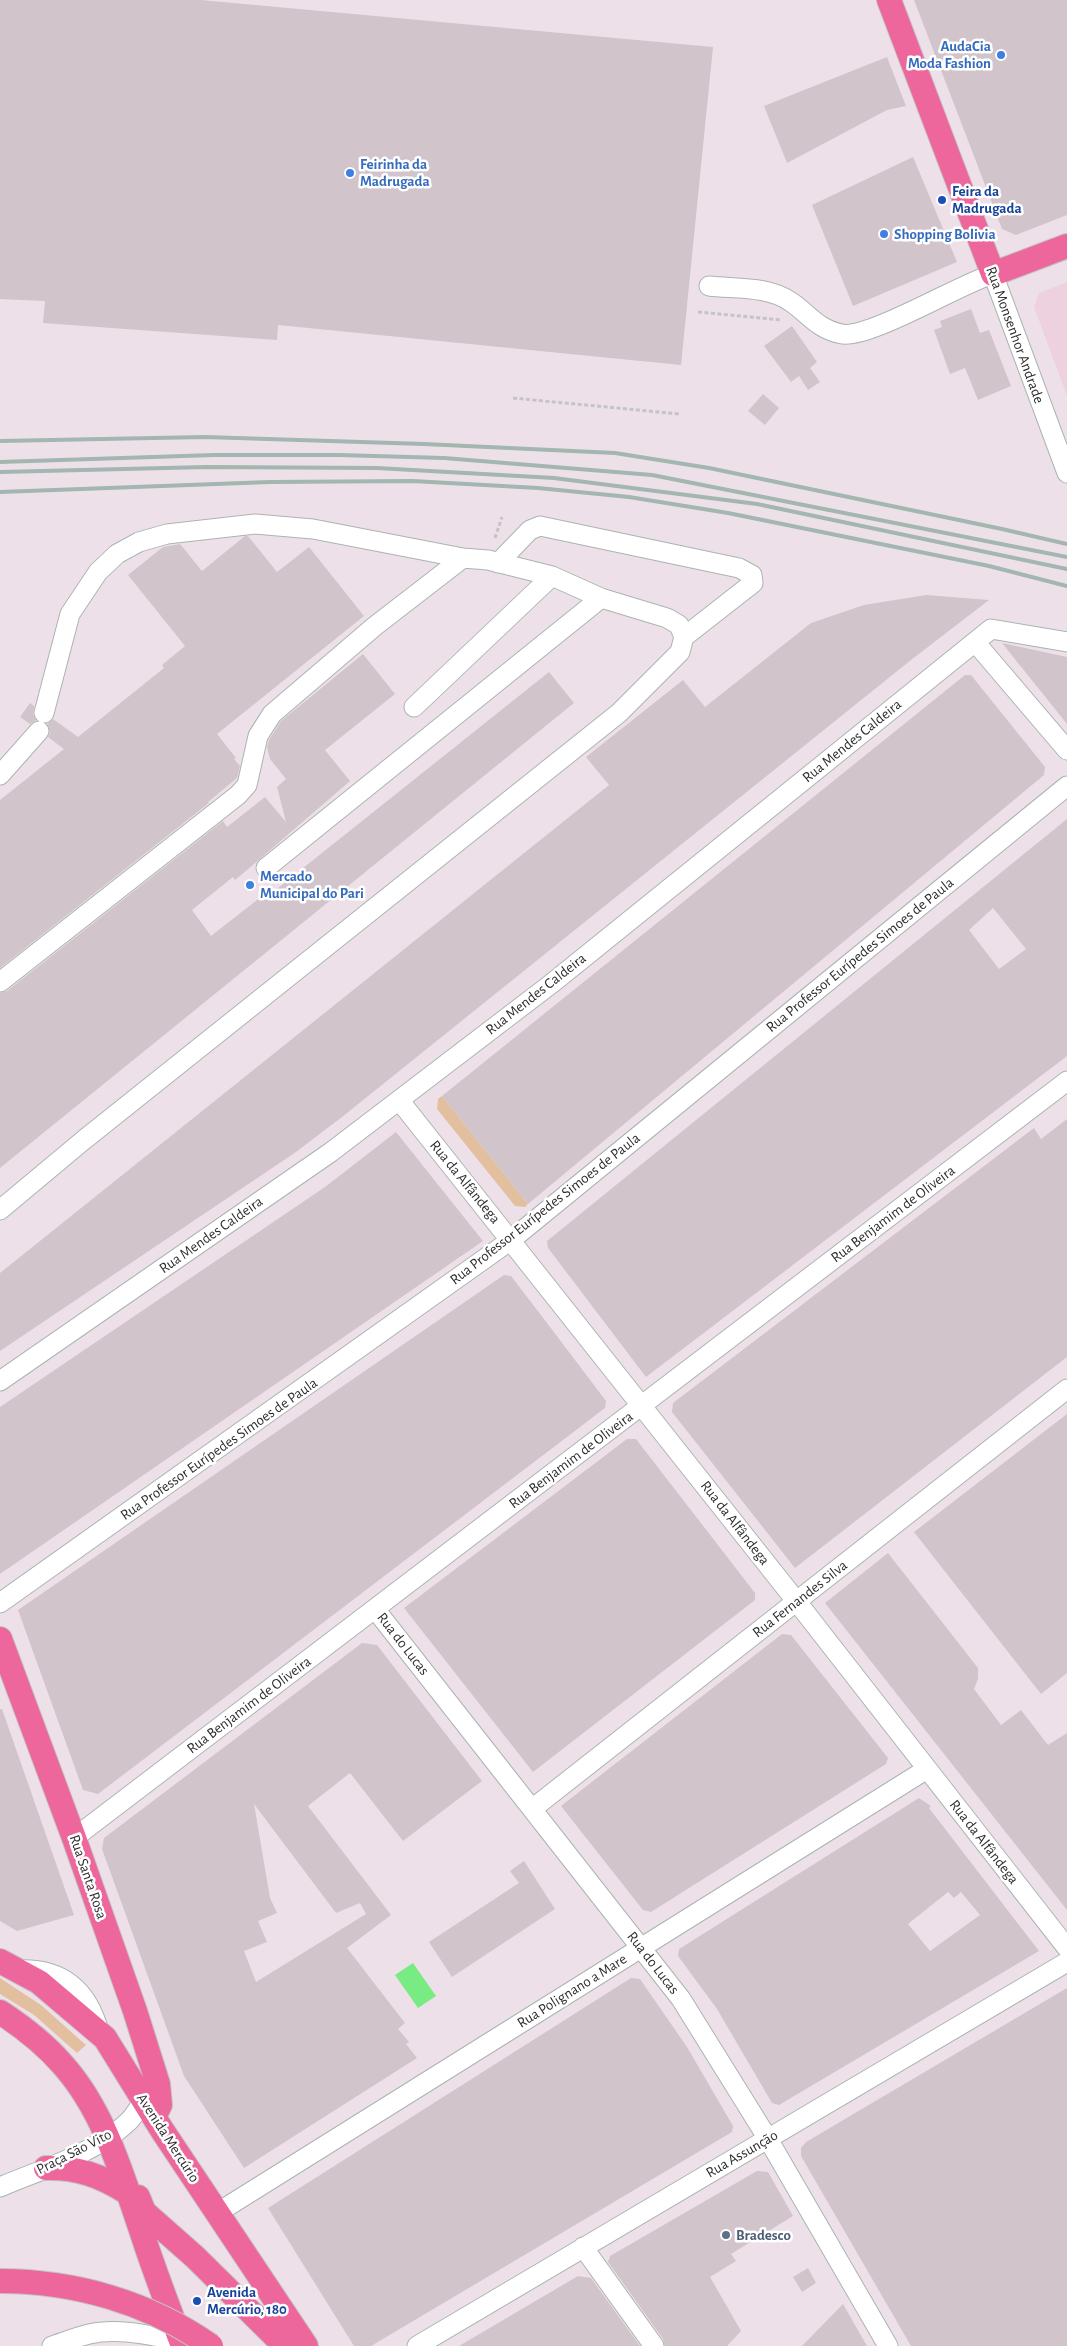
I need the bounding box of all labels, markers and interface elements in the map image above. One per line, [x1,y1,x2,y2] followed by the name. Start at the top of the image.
[908,37,991,72] place label: AudaCia Moda Fashion
[995,49,1007,61] marker: AudaCia Moda Fashion
[360,155,430,190] place label: Feirinha da Madrugada
[344,167,356,179] marker: Feirinha da Madrugada
[952,182,1022,217] place label: Feira da Madrugada
[936,194,948,206] marker: Feira da Madrugada
[894,225,996,243] place label: Shopping Bolivia
[878,228,890,240] marker: Shopping Bolivia
[982,264,1048,406] street label: Rua Monsenhor Andrade
[799,696,905,786] street label: Rua Mendes Caldeira
[260,867,364,902] place label: Mercado Municipal do Pari
[762,874,958,1036] street label: Rua Professor Eurípedes Simoes de Paula
[244,879,256,891] marker: Mercado Municipal do Pari
[482,949,590,1039] street label: Rua Mendes Caldeira
[446,1129,644,1289] street label: Rua Professor Eurípedes Simoes de Paula
[426,1137,504,1227] street label: Rua da Alfândega
[827,1161,959,1267] street label: Rua Benjamim de Oliveira
[156,1193,266,1277] street label: Rua Mendes Caldeira
[117,1374,321,1524] street label: Rua Professor Eurípedes Simoes de Paula
[505,1407,637,1513] street label: Rua Benjamim de Oliveira
[696,1477,774,1569] street label: Rua da Alfândega
[749,1556,851,1642] street label: Rua Fernandes Silva
[373,1609,433,1679] street label: Rua do Lucas
[183,1652,315,1758] street label: Rua Benjamim de Oliveira
[945,1796,1023,1888] street label: Rua da Alfândega
[65,1832,111,1922] street label: Rua Santa Rosa
[623,1928,683,1998] street label: Rua do Lucas
[514,1950,630,2032] street label: Rua Polignano a Mare
[133,2090,203,2186] street label: Avenida Mercúrio
[33,2125,115,2179] street label: Praça São Vito
[703,2126,781,2182] street label: Rua Assunção
[736,2226,791,2244] place label: Bradesco
[720,2229,732,2241] marker: Bradesco
[207,2283,287,2318] place label: Avenida Mercúrio, 180
[191,2295,203,2307] marker: Avenida Mercúrio, 180

